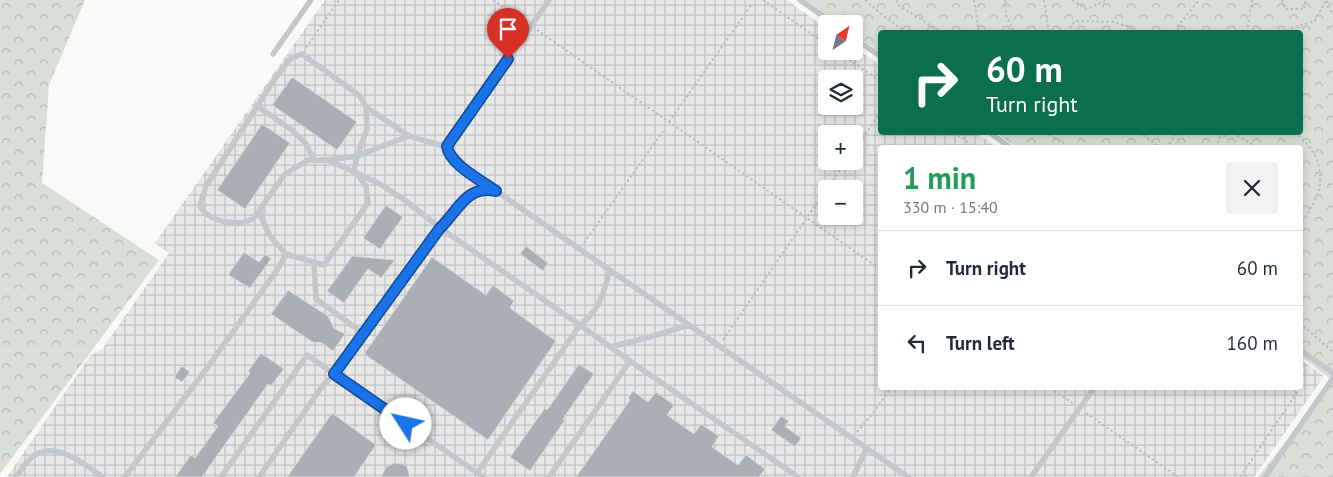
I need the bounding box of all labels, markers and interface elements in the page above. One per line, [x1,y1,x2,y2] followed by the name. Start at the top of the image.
[487,8,529,59] pin
[494,15,522,43] icon: arrive
[818,15,862,60] north arrow
[818,15,863,225] map controls
[986,46,1063,92] text: 60 m
[903,50,968,115] icon: right
[818,70,863,115] button: layers
[986,90,1078,118] text: Turn right
[818,125,863,170] button: +
[903,158,976,197] text: 1 min
[1226,162,1278,214] button: close
[818,180,863,225] button: −
[903,197,998,217] text: 330 m · 15:40
[903,254,931,282] icon: right
[946,256,1026,280] text: Turn right
[1237,256,1278,280] text: 60 m
[903,329,931,357] icon: left
[946,331,1015,355] text: Turn left
[1226,331,1278,355] text: 160 m
[379,397,431,449] position arrow

